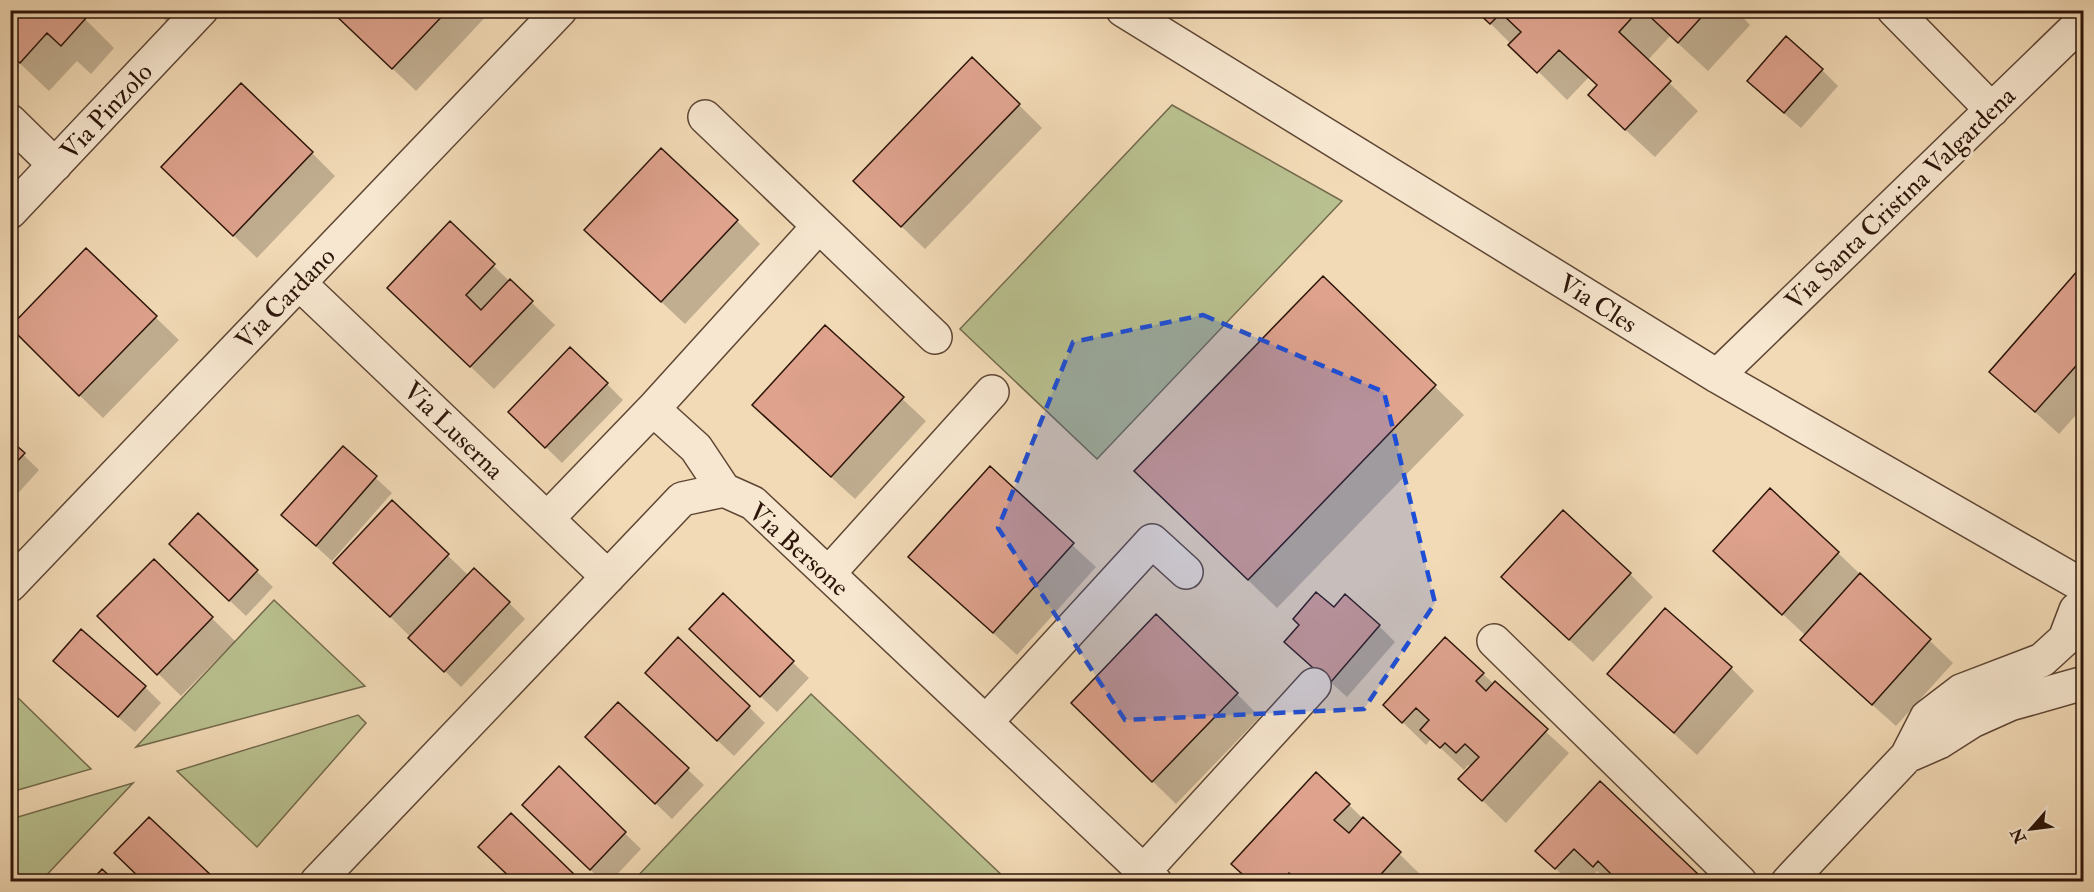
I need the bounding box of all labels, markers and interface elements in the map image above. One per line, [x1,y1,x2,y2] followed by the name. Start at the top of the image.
[54,57,160,167] street label: Via Pinzolo
[1779,80,2023,317] street label: Via Santa Cristina Valgardena
[229,241,342,357] street label: Via Cardano
[1552,267,1643,340] street label: Via Cles
[396,375,510,487] street label: Via Luserna
[741,496,855,603] street label: Via Bersone
[2001,799,2061,859] north arrow
[2006,824,2031,847] text: N

